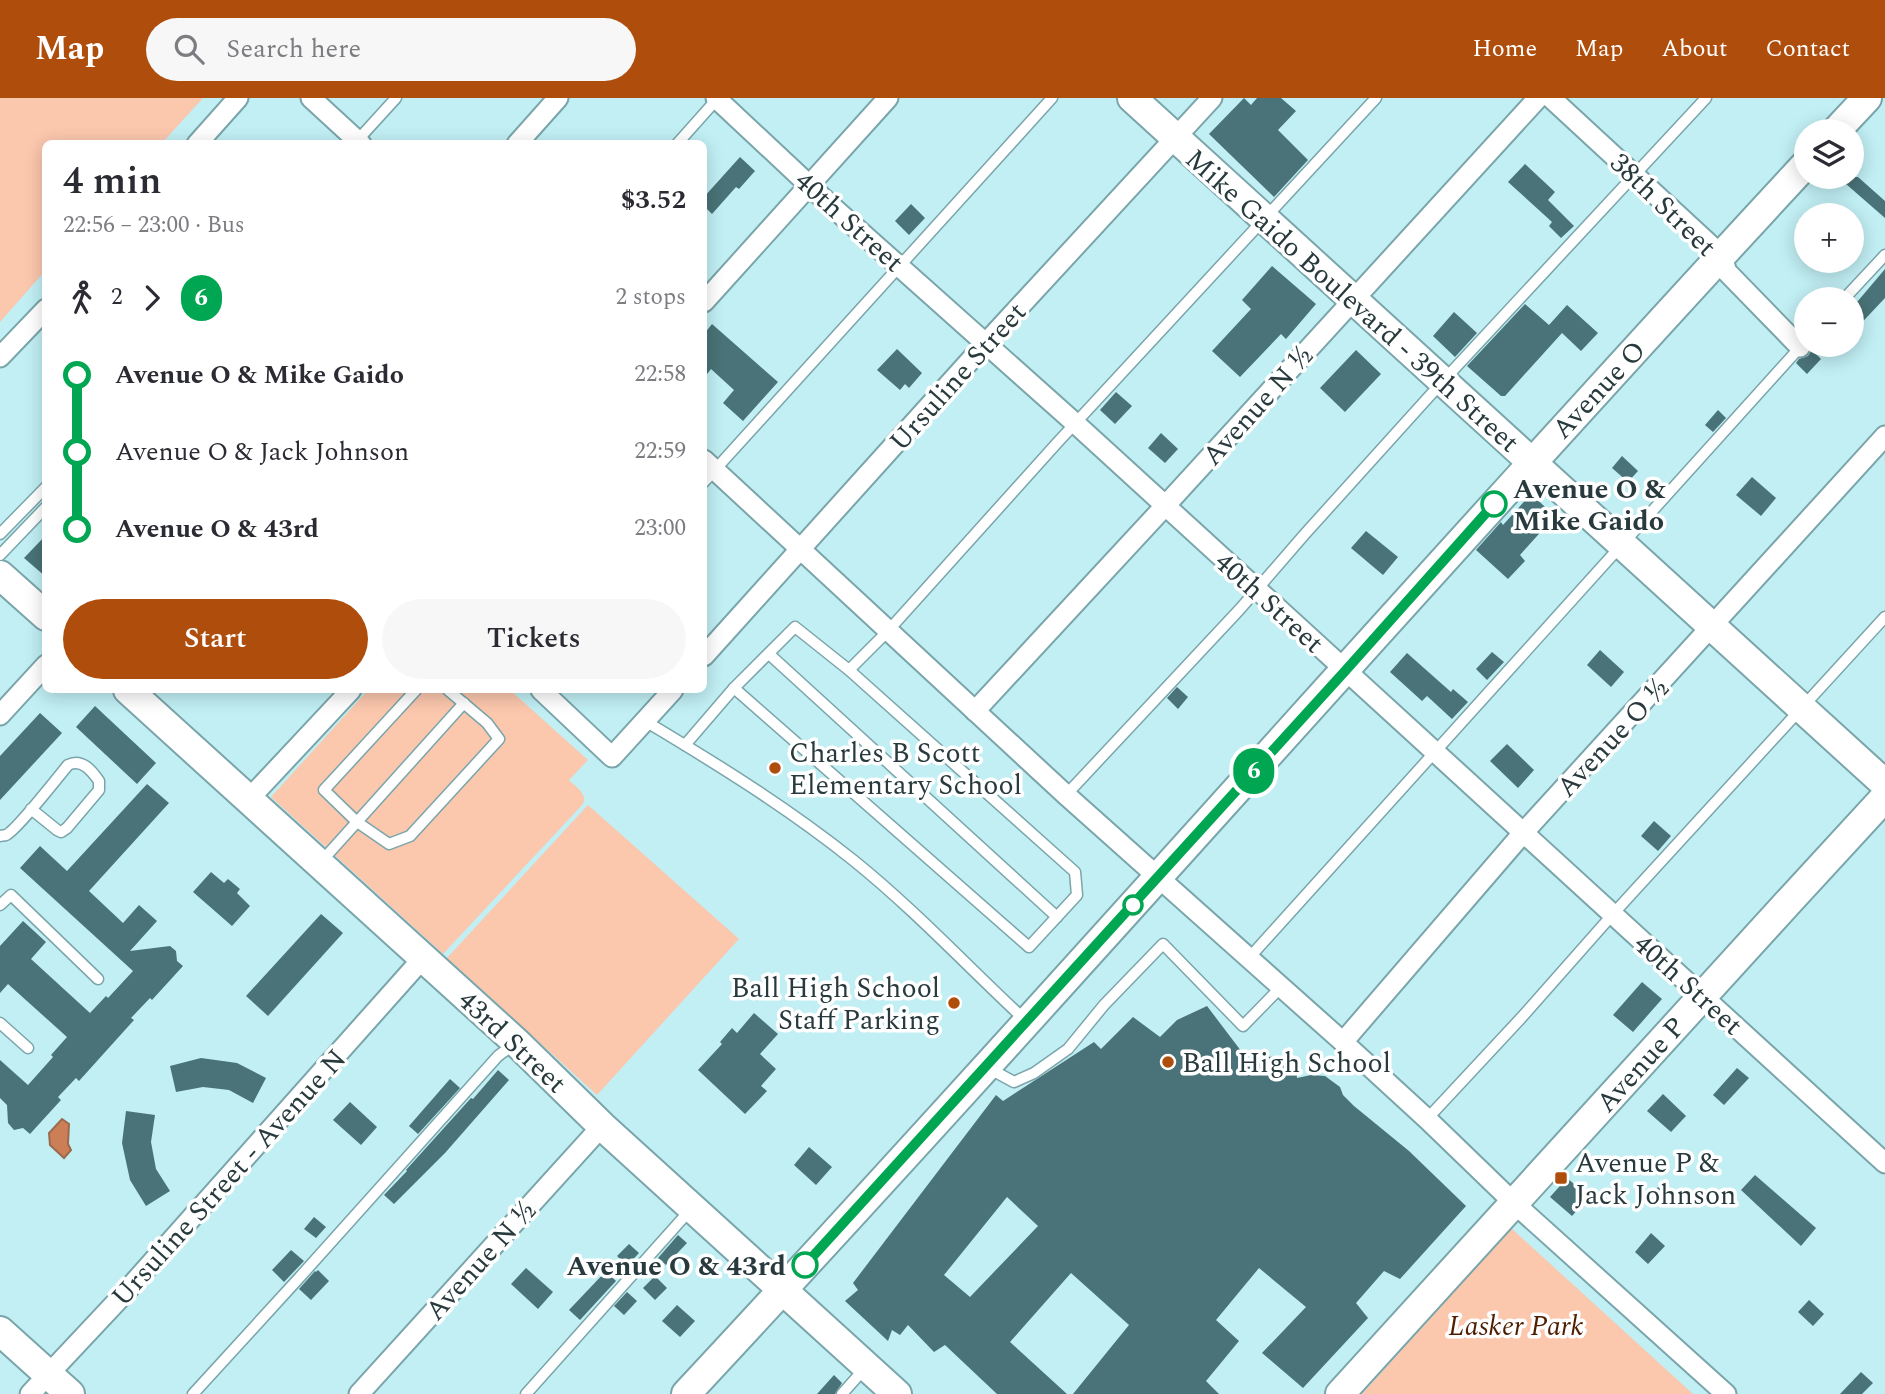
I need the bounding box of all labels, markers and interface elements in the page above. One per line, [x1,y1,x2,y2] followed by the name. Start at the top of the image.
[146,18,636,81] search box
[35,24,104,74] text: Map
[226,29,361,69] text: Search here
[170,30,208,68] icon: search
[1472,31,1537,67] text: Home
[1575,31,1623,67] text: Map
[1661,31,1727,67] text: About
[1765,31,1850,67] text: Contact
[1794,119,1864,357] map controls
[1794,119,1864,189] button: layers
[1175,139,1529,463] street label: Mike Gaido Boulevard - 39th Street
[1600,143,1726,267] street label: 38th Street
[63,153,162,211] text: 4 min
[785,161,913,283] street label: 40th Street
[621,180,686,220] text: $3.52
[1794,203,1864,273] button: +
[63,208,245,243] text: 22:56 – 23:00 · Bus
[63,279,101,317] icon: walk
[133,279,171,317] icon: forward
[111,280,123,315] text: 2
[195,280,208,316] text: 6
[616,280,686,315] text: 2 stops
[1794,287,1864,357] button: −
[879,293,1037,461] street label: Ursuline Street
[1542,331,1656,449] street label: Avenue O
[1192,336,1324,476] street label: Avenue N ½
[115,355,404,395] text: Avenue O & Mike Gaido
[634,357,686,392] text: 22:58
[115,432,409,472] text: Avenue O & Jack Johnson
[634,434,686,469] text: 22:59
[1513,468,1667,543] place label: Avenue O & Mike Gaido
[1481,491,1507,517] marker: Avenue O & Mike Gaido
[115,509,319,549] text: Avenue O & 43rd
[634,511,686,546] text: 23:00
[1205,542,1333,664] street label: 40th Street
[63,599,368,679] button: Start
[382,599,686,679] button: Tickets
[1546,668,1680,808] street label: Avenue O ½
[789,732,1022,807] place label: Charles B Scott Elementary School
[1231,748,1277,794] line badge: 6
[1247,753,1261,789] text: 6
[767,760,783,776] marker: Charles B Scott Elementary School
[1123,895,1143,915] unlabelled marker
[1624,924,1752,1046] street label: 40th Street
[731,967,940,1042] place label: Ball High School Staff Parking
[448,980,576,1104] street label: 43rd Street
[946,995,962,1011] marker: Ball High School Staff Parking
[1586,1007,1696,1123] street label: Avenue P
[101,1039,357,1317] street label: Ursuline Street - Avenue N
[1182,1042,1391,1085] place label: Ball High School
[1160,1054,1176,1070] marker: Ball High School
[1575,1142,1736,1217] place label: Avenue P & Jack Johnson
[1553,1170,1569,1186] marker: Avenue P & Jack Johnson
[415,1191,547,1331] street label: Avenue N ½
[566,1245,786,1288] place label: Avenue O & 43rd
[792,1252,818,1278] marker: Avenue O & 43rd
[1448,1305,1584,1348] park label: Lasker Park

